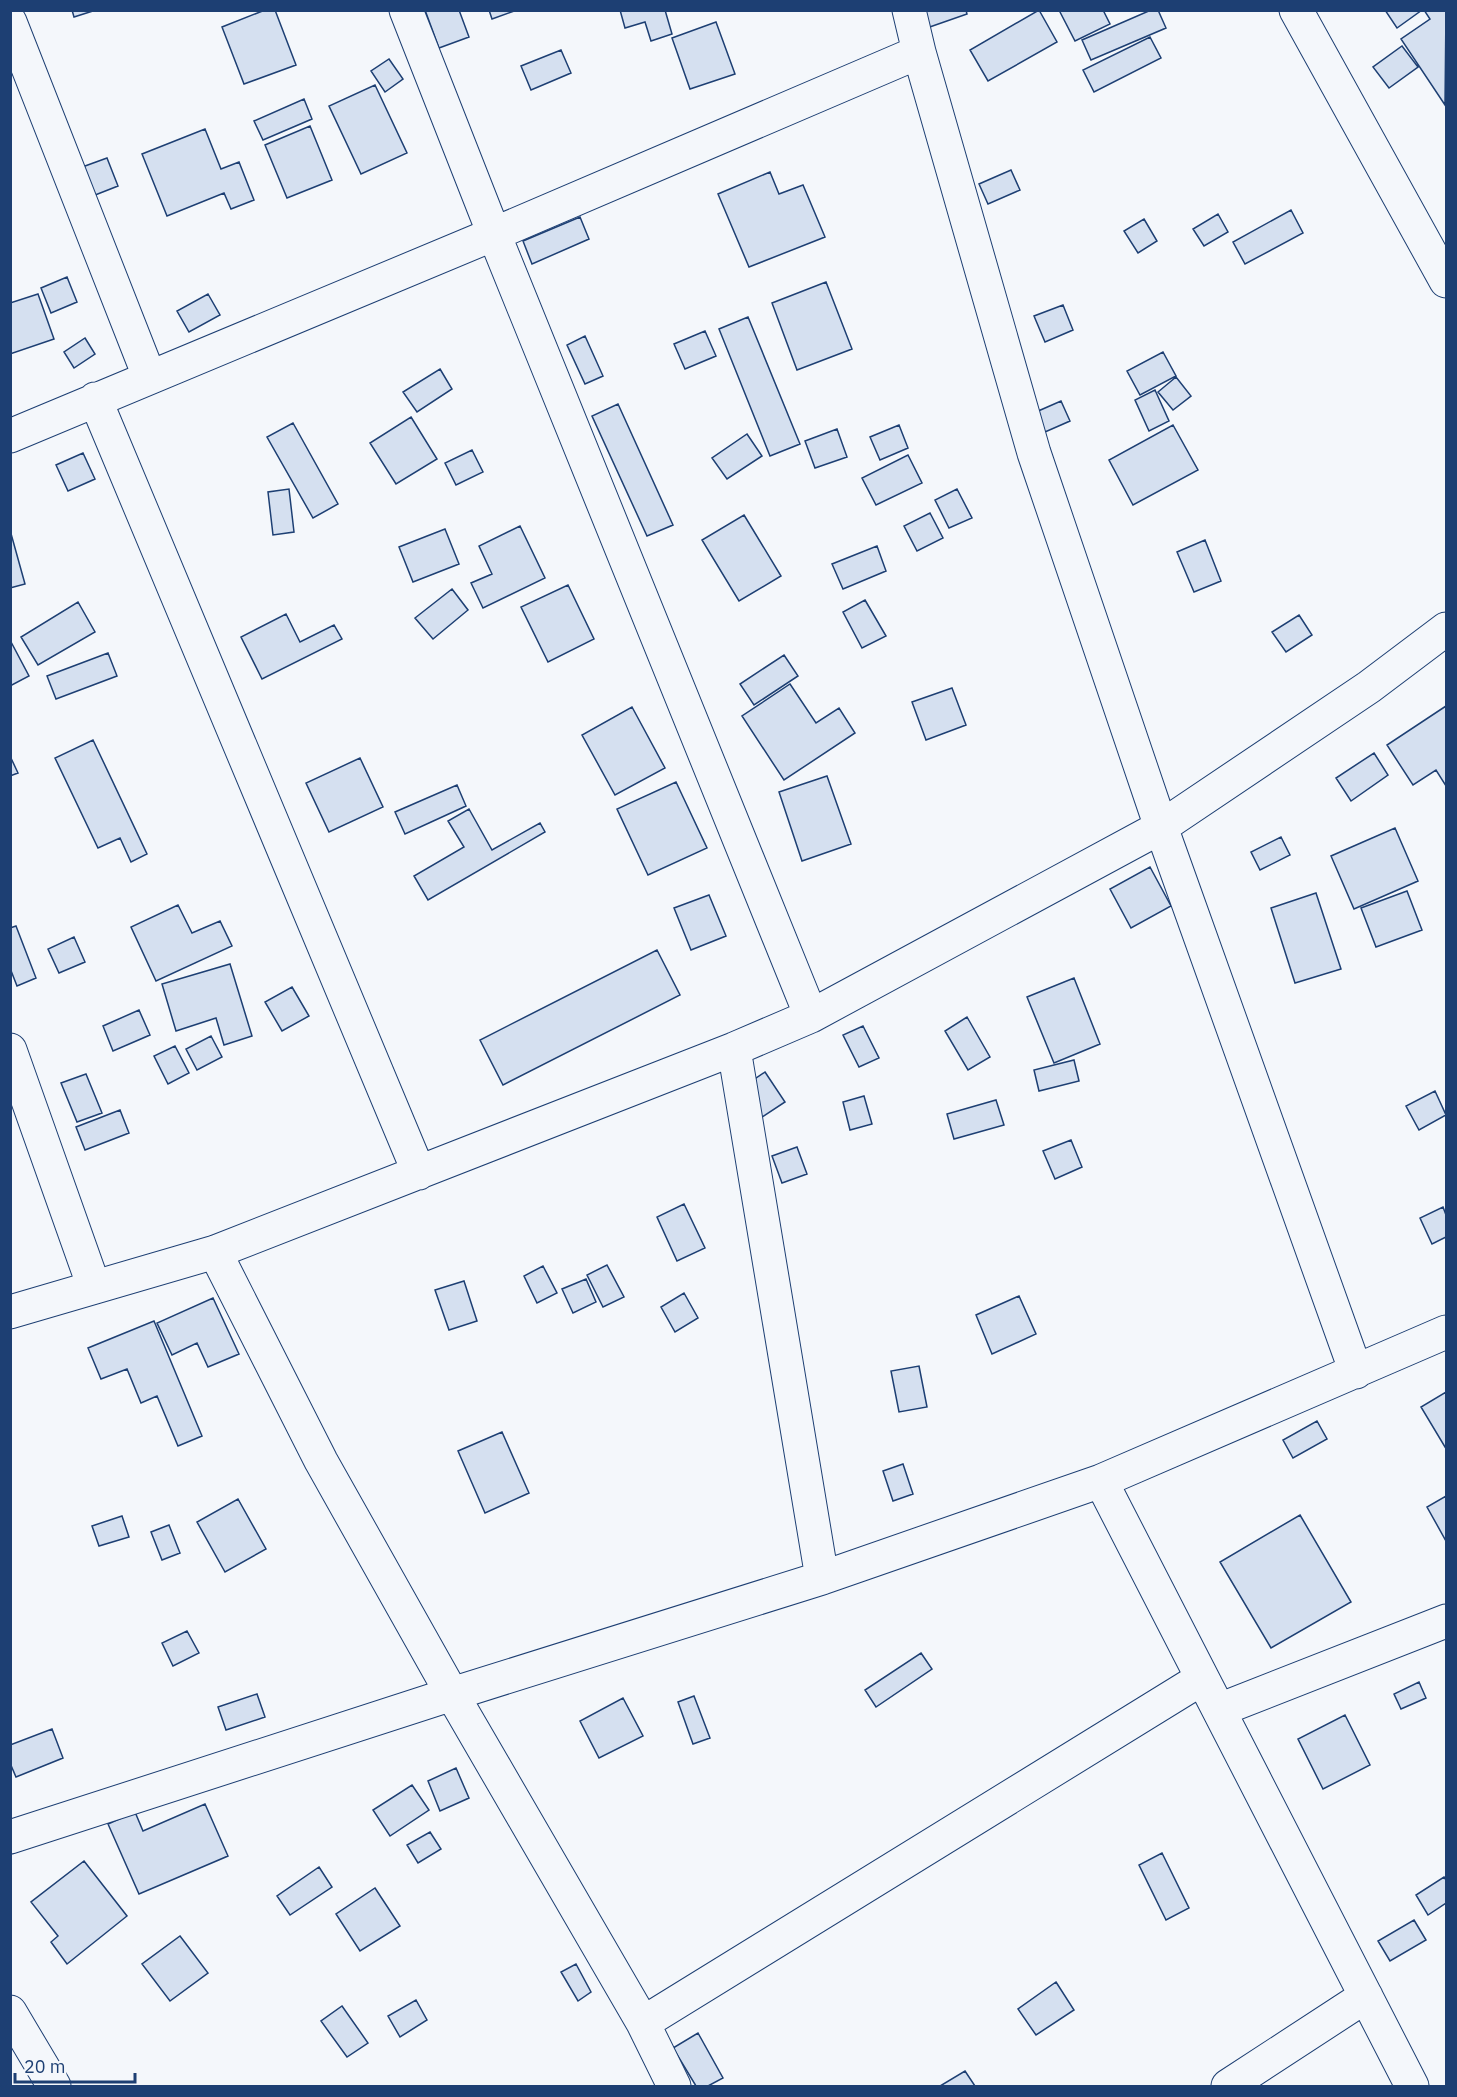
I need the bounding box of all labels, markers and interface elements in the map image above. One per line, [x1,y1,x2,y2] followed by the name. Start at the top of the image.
[15,2046,135,2084] scale bar
[24,2055,66,2078] text: 20 m

